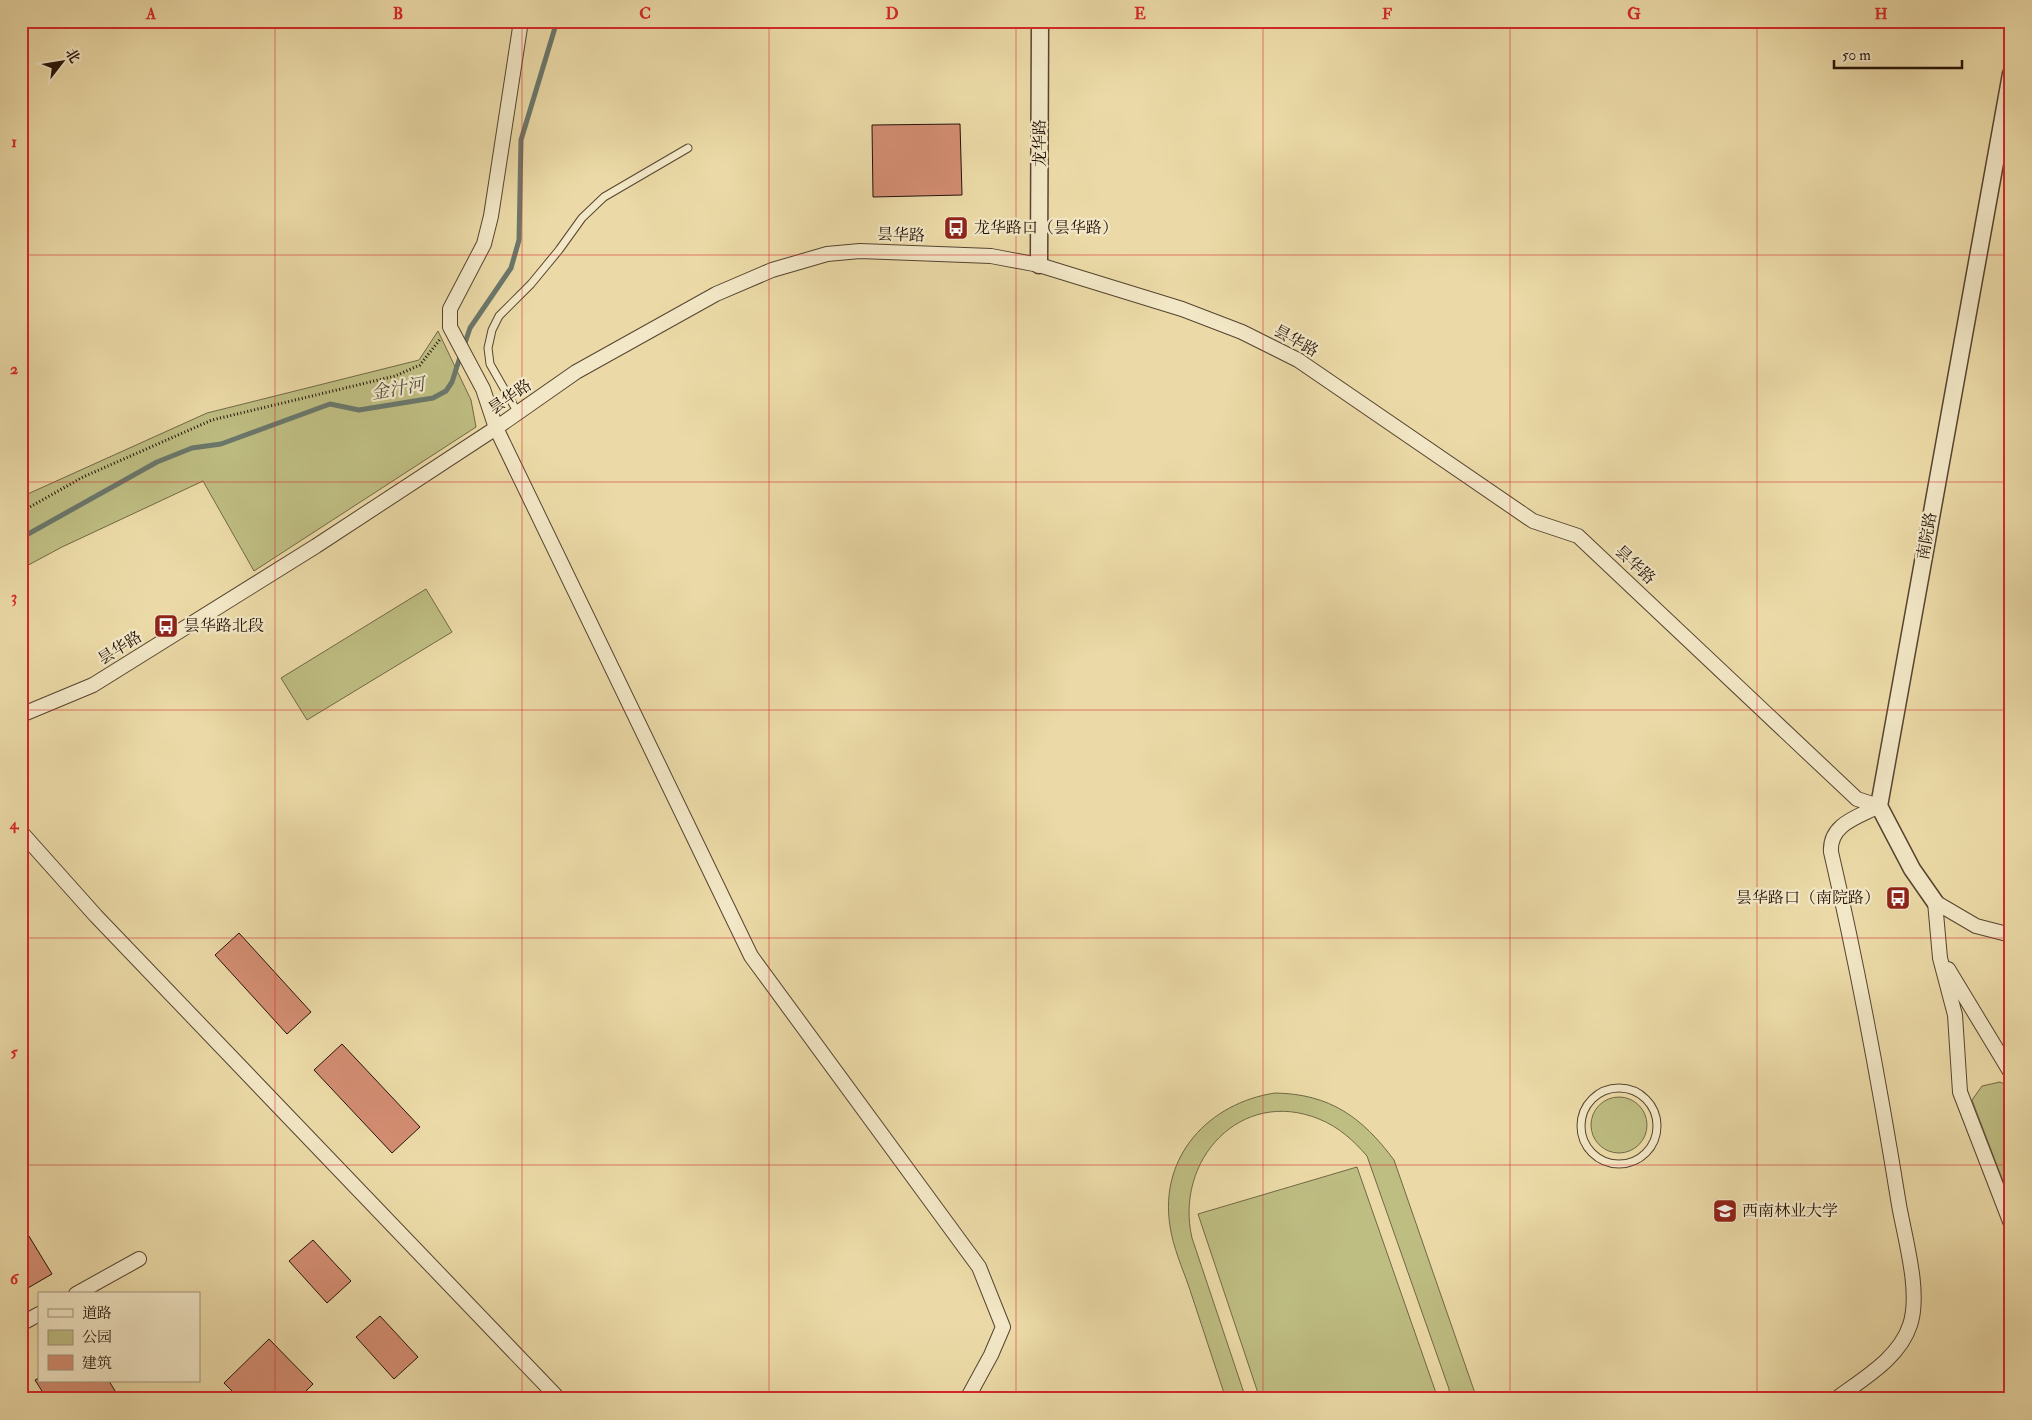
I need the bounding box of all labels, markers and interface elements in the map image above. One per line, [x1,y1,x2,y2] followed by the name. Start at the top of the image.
[145,4,157,24] text: A
[393,4,403,24] text: B
[639,4,651,24] text: C
[885,4,899,24] text: D
[1134,4,1146,24] text: E
[1382,4,1392,24] text: F
[1627,4,1641,24] text: G
[1874,4,1888,24] text: H
[38,38,88,88] north arrow
[1834,38,1962,70] scale bar
[62,45,84,66] text: 北
[1842,46,1871,65] text: 50 m
[1030,119,1050,167] street label: 龙华路
[11,132,17,152] text: 1
[943,215,969,241] bus stop icon: 龙华路口（昙华路）
[974,218,1118,238] place label: 龙华路口（昙华路）
[877,224,925,246] street label: 昙华路
[1270,321,1322,361] street label: 昙华路
[10,359,18,379] text: 2
[369,372,430,405] water label: 金汁河
[485,375,535,419] street label: 昙华路
[1913,511,1941,561] street label: 南院路
[1611,541,1659,589] street label: 昙华路
[11,587,17,607] text: 3
[153,613,179,639] bus stop icon: 昙华路北段
[184,616,264,636] place label: 昙华路北段
[94,627,146,669] street label: 昙华路
[9,814,20,834] text: 4
[1885,885,1911,911] bus stop icon: 昙华路口（南院路）
[1736,888,1880,908] place label: 昙华路口（南院路）
[10,1042,18,1062] text: 5
[1712,1198,1738,1224] school or university icon: 西南林业大学
[1742,1201,1838,1221] place label: 西南林业大学
[10,1269,20,1289] text: 6
[38,1292,200,1382] legend
[82,1304,112,1323] text: 道路
[82,1328,112,1347] text: 公园
[82,1354,112,1373] text: 建筑

